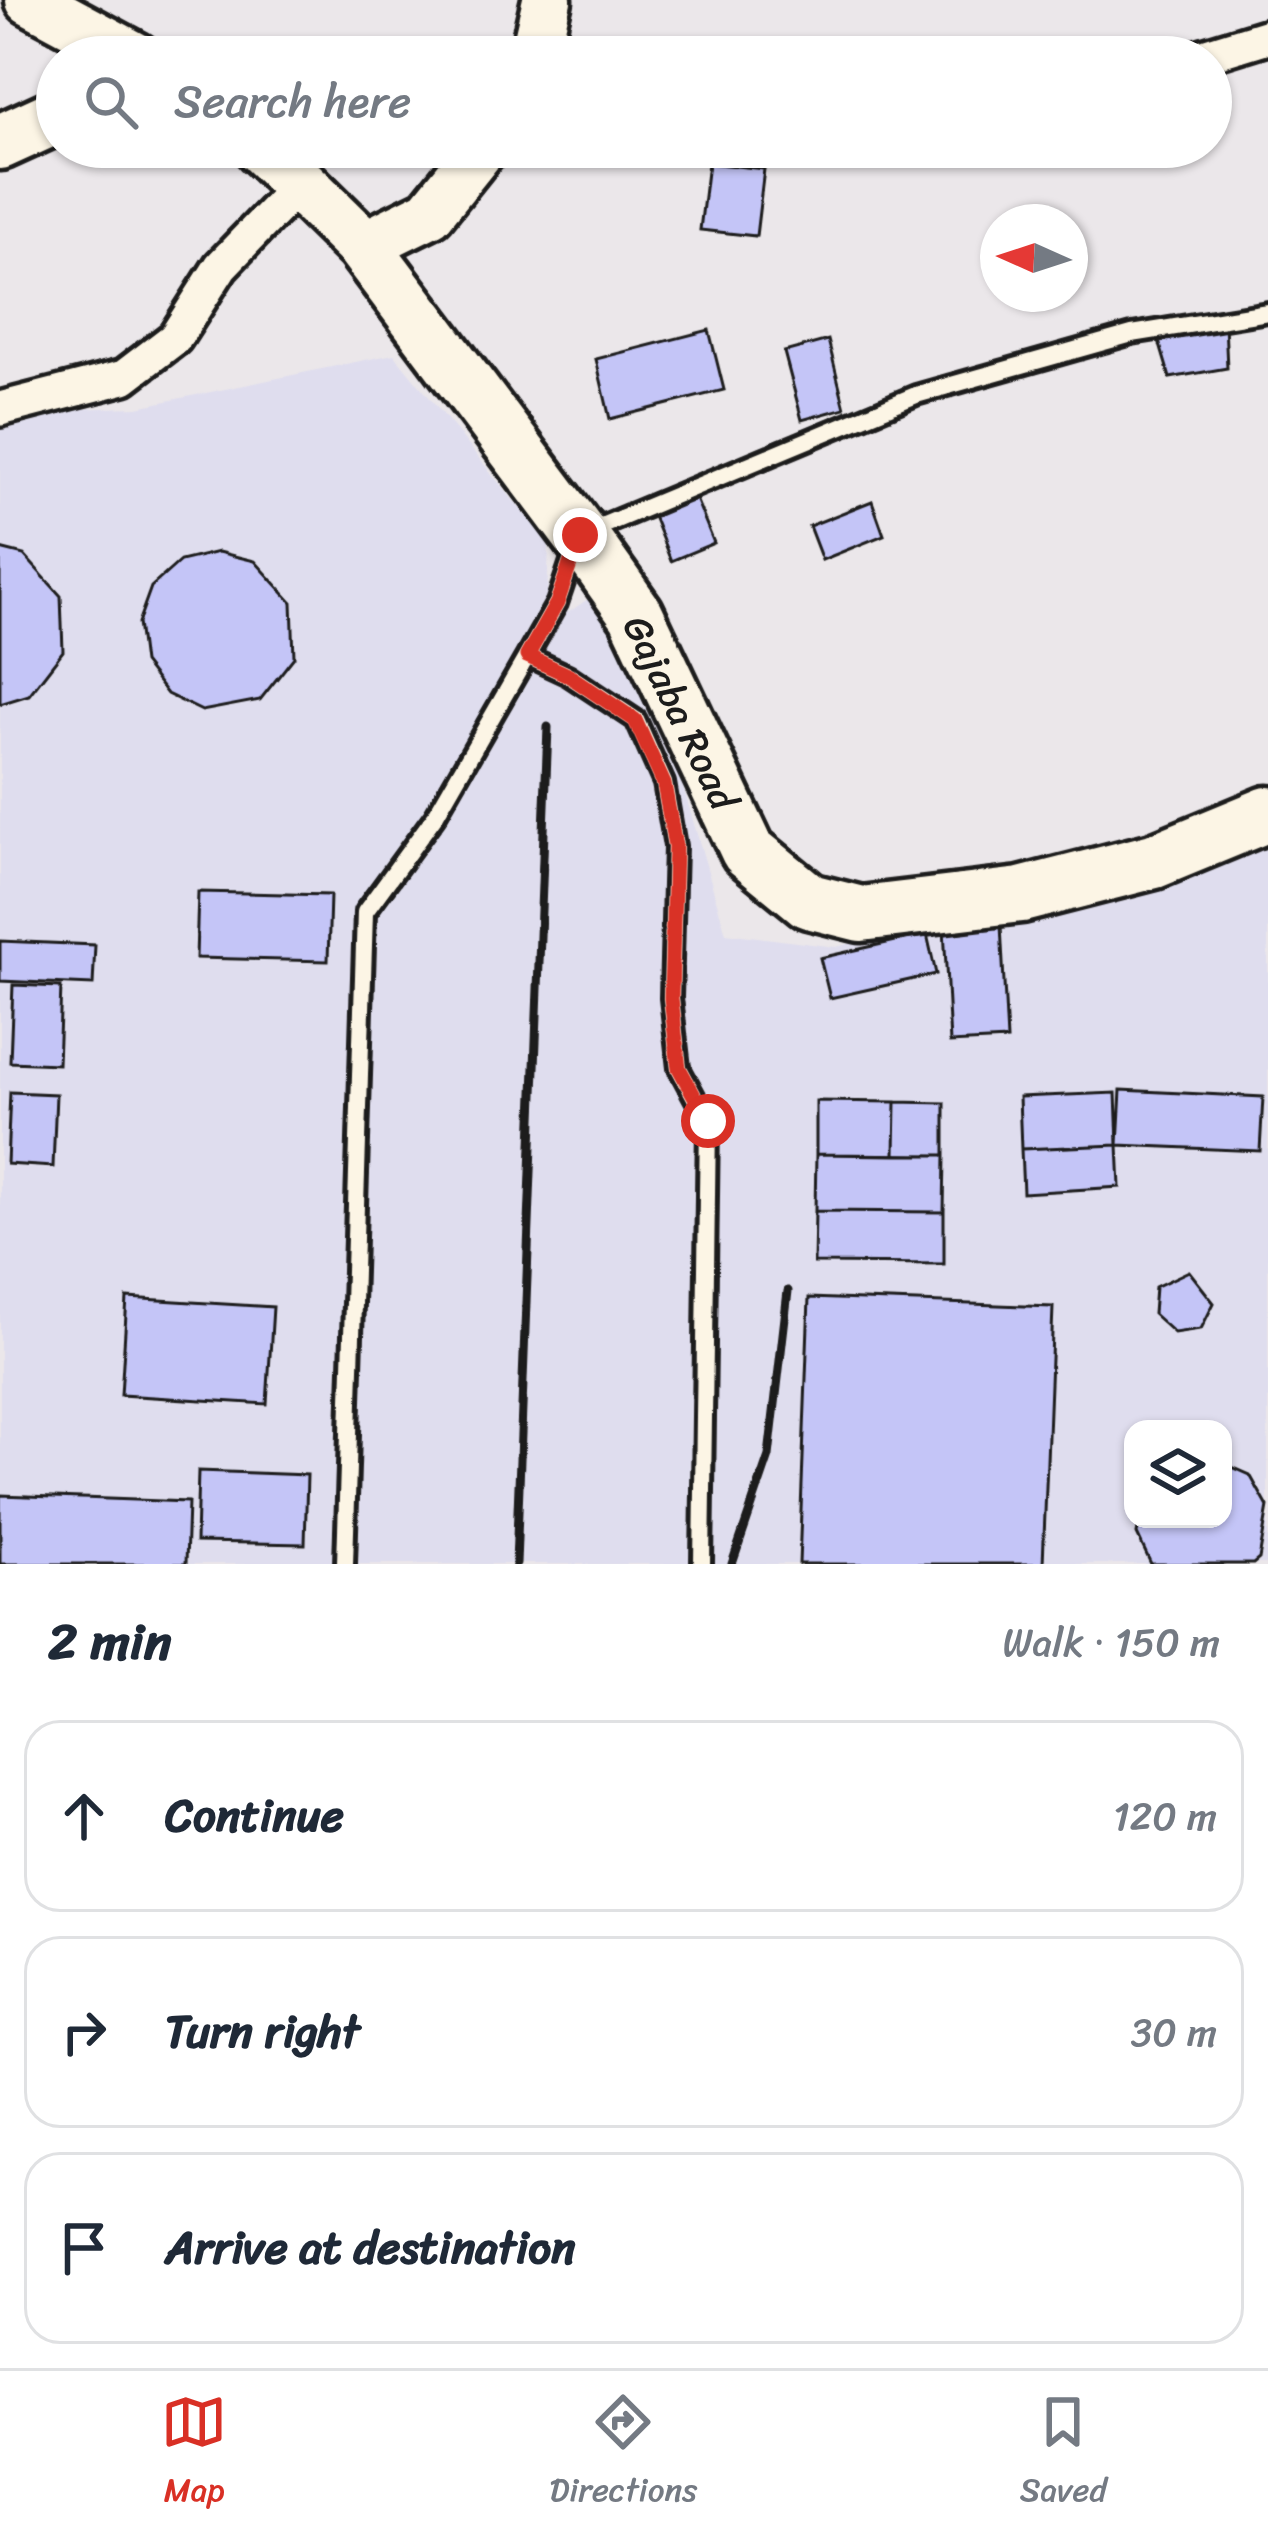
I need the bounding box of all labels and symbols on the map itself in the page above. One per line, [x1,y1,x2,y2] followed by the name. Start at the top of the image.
[980,204,1088,312] north arrow
[553,508,607,562] route end
[603,603,759,824] street label: Gajaba Road
[681,1094,735,1148] route start

